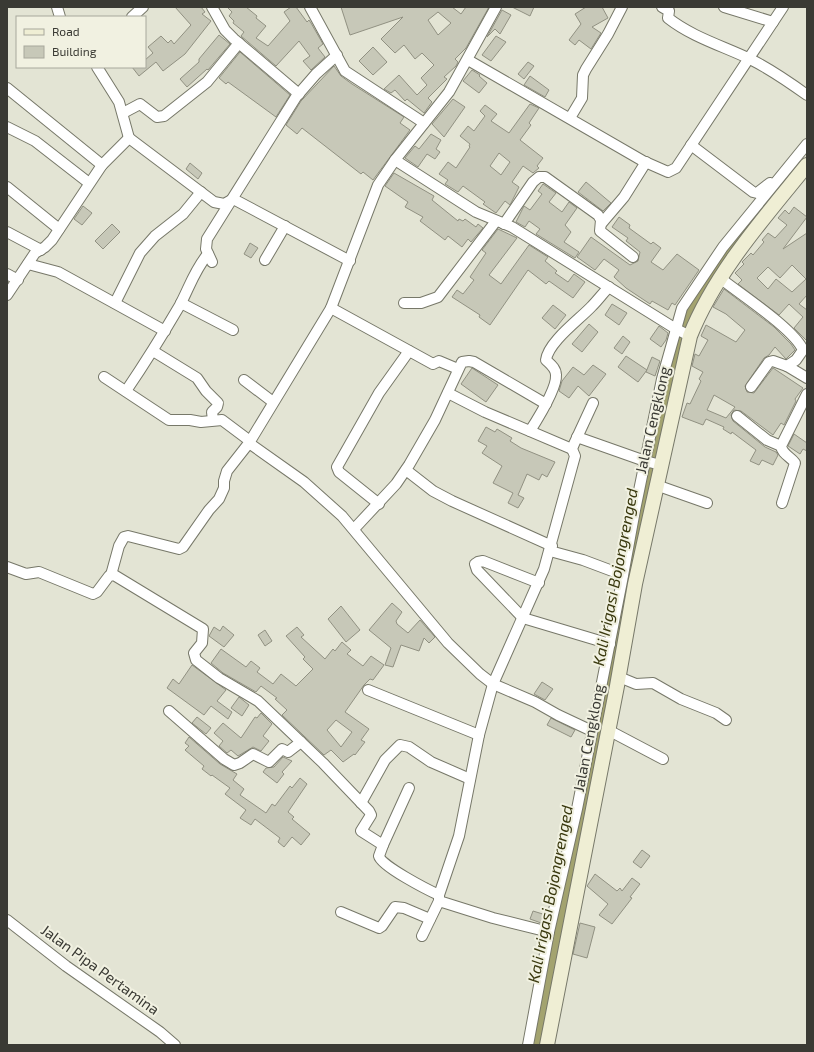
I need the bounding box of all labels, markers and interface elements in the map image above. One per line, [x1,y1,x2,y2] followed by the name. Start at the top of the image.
[16,16,146,68] legend
[52,24,80,38] text: Road
[52,44,97,58] text: Building
[631,364,673,475] street label: Jalan Cengklong
[588,487,642,667] water label: Kali Irigasi Bojongrenged
[569,682,607,793] street label: Jalan Cengklong
[523,804,577,984] water label: Kali Irigasi Bojongrenged
[38,920,163,1018] street label: Jalan Pipa Pertamina

